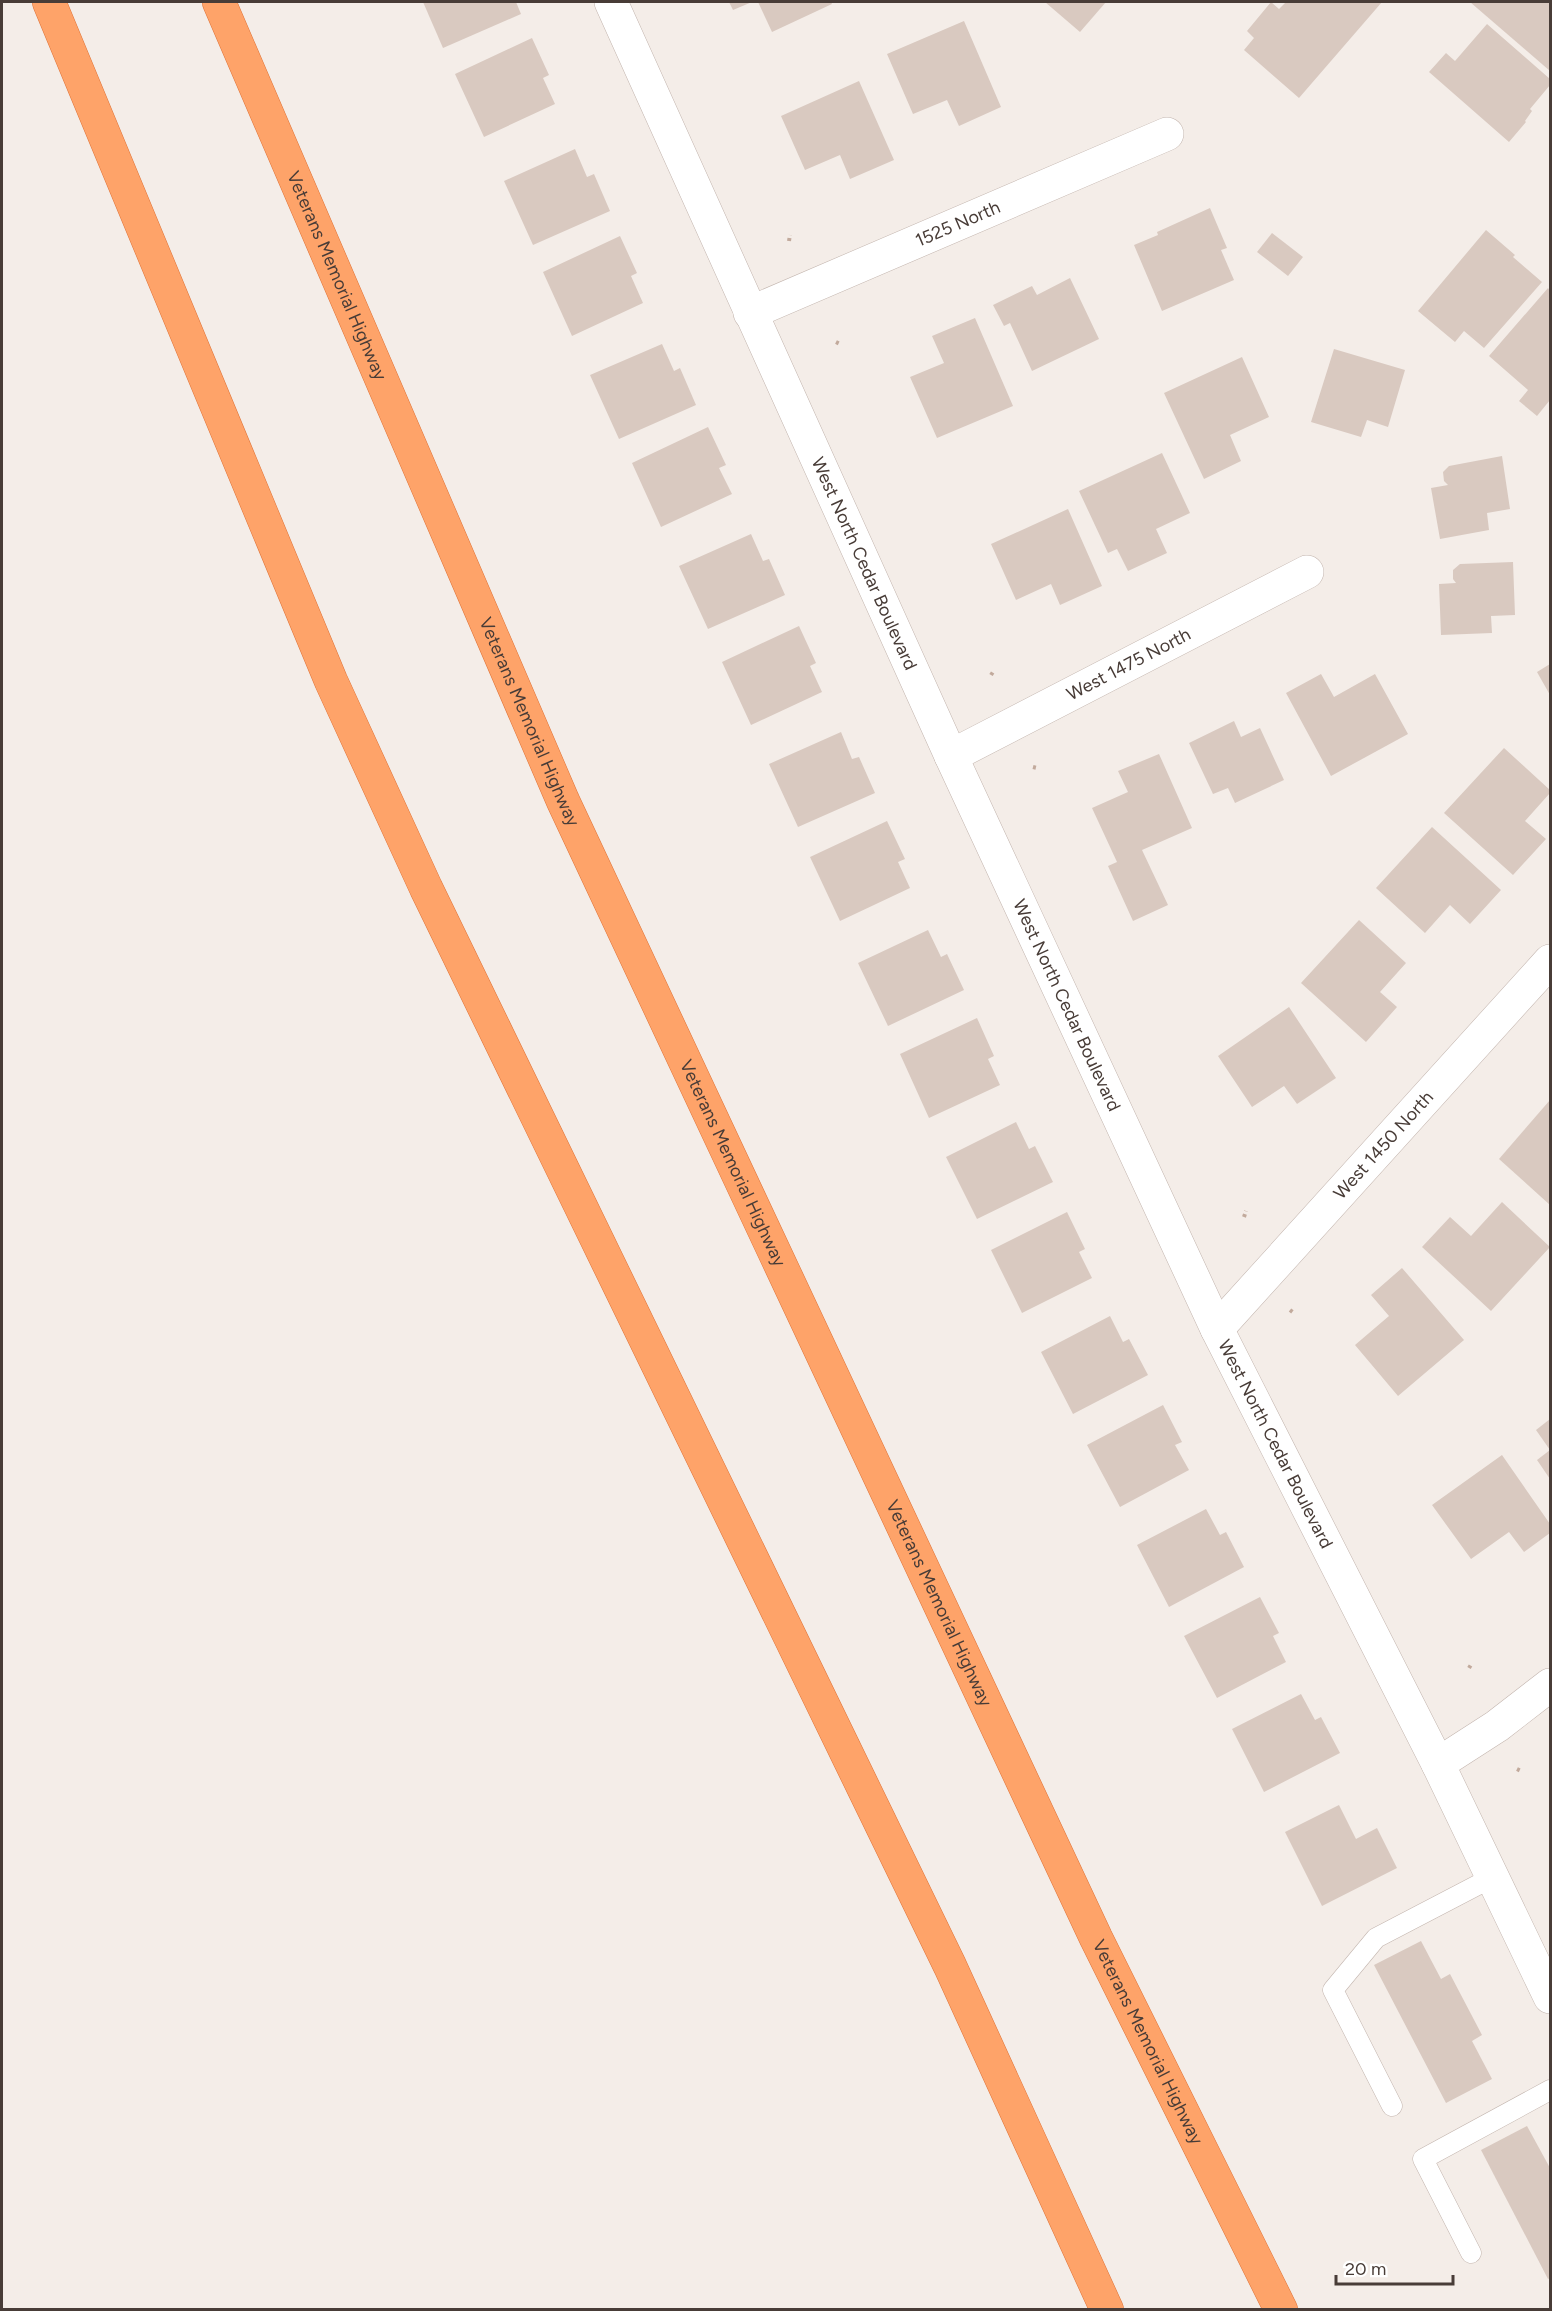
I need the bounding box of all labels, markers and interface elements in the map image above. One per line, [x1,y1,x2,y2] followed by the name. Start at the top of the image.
[282,168,392,384] street label: Veterans Memorial Highway
[912,196,1003,252] street label: 1525 North
[807,454,922,673] street label: West North Cedar Boulevard
[474,614,585,831] street label: Veterans Memorial Highway
[1063,623,1194,705] street label: West 1475 North
[1008,896,1125,1115] street label: West North Cedar Boulevard
[675,1056,791,1271] street label: Veterans Memorial Highway
[1329,1086,1438,1204] street label: West 1450 North
[1213,1336,1338,1552] street label: West North Cedar Boulevard
[881,1496,997,1711] street label: Veterans Memorial Highway
[1088,1936,1208,2149] street label: Veterans Memorial Highway
[1336,2248,1453,2286] scale bar
[1345,2258,1386,2280] text: 20 m

